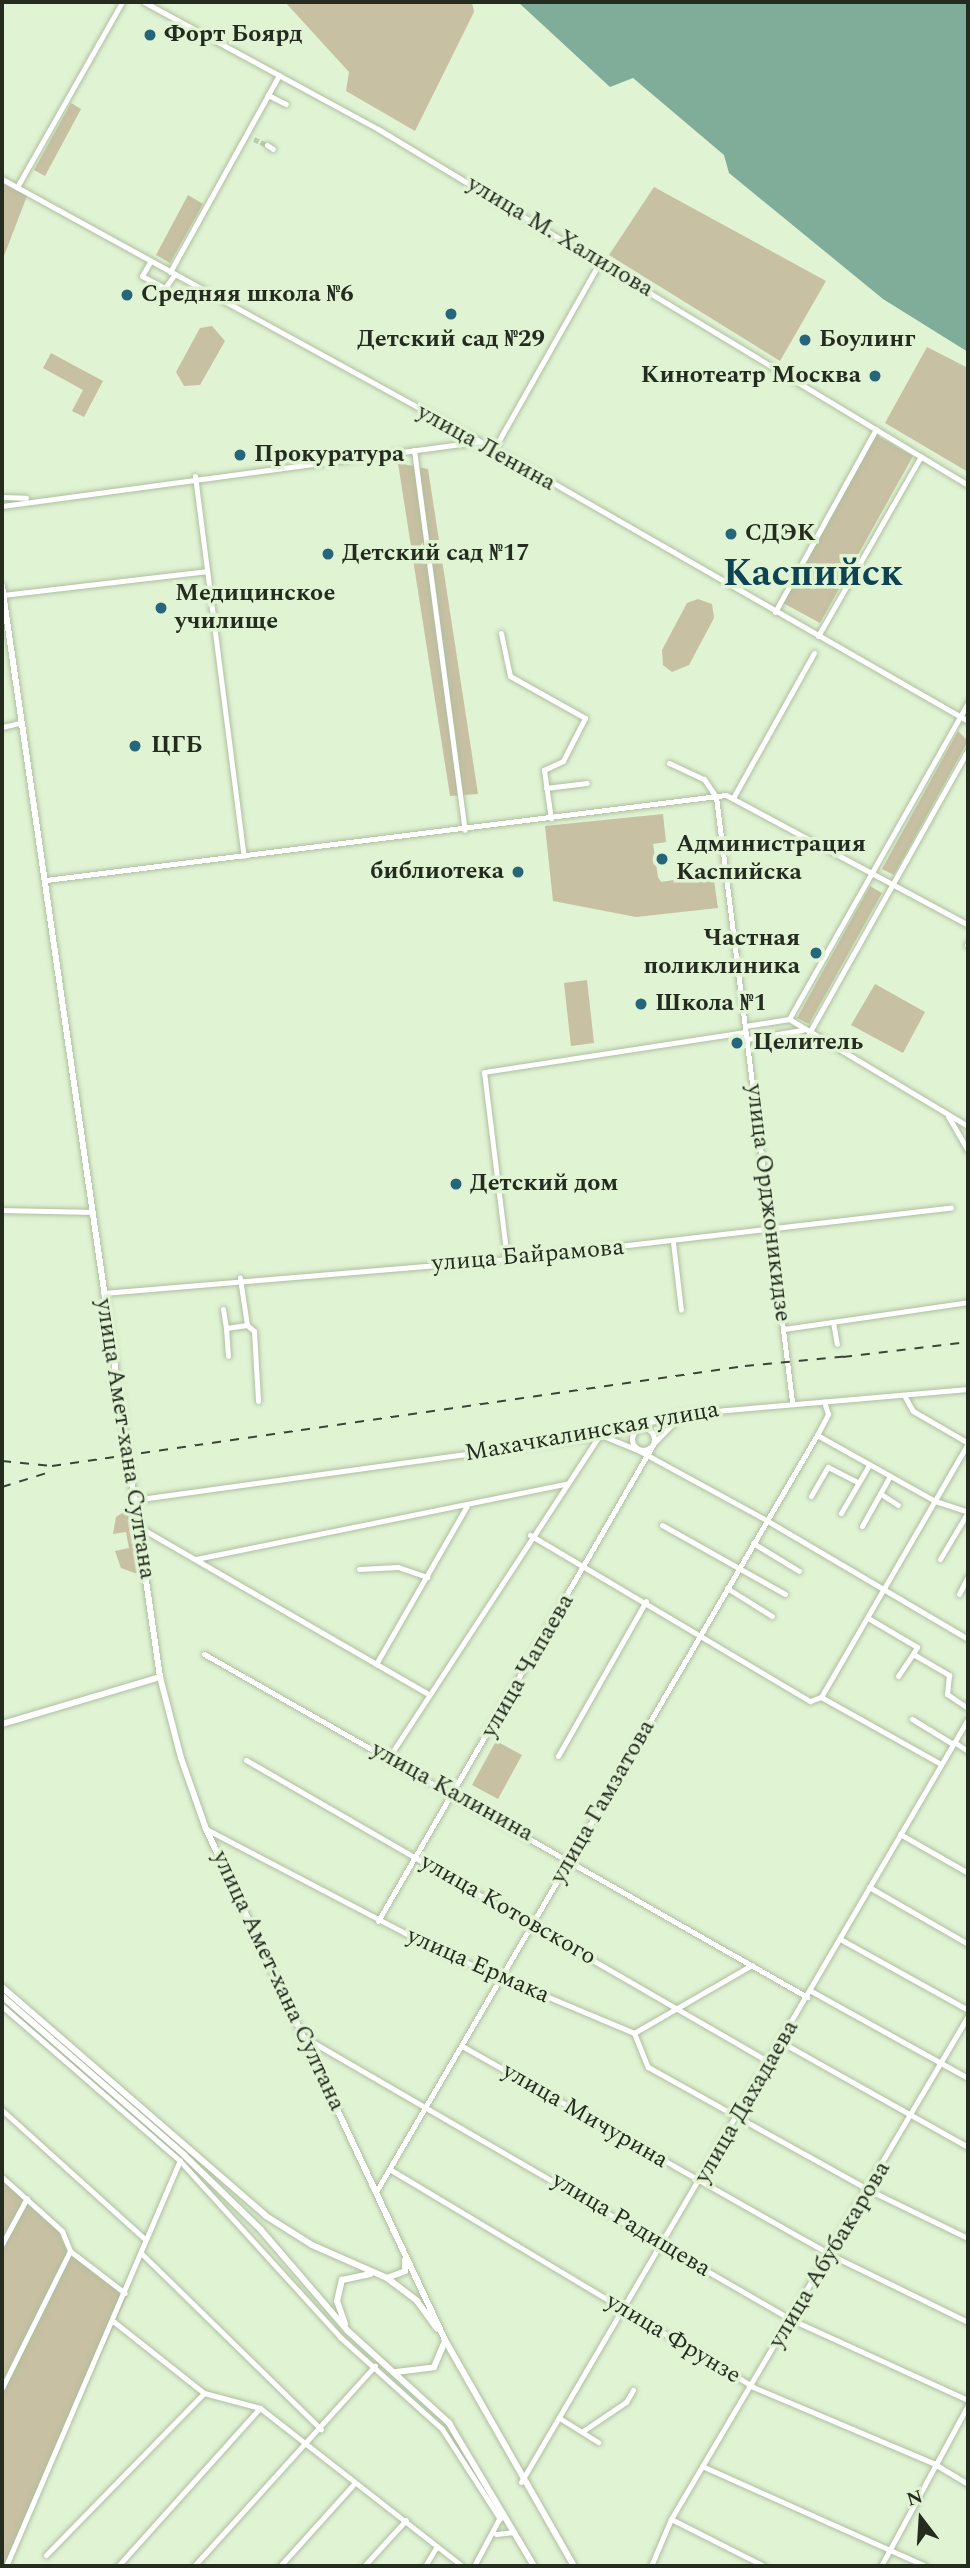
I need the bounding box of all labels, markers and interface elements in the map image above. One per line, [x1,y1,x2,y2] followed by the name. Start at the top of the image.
[164,21,302,49] place label: Форт Боярд
[142,27,158,43] marker: Форт Боярд
[461,170,659,304] street label: улица М. Халилова
[141,281,354,309] place label: Средняя школа №6
[119,287,135,303] marker: Средняя школа №6
[443,306,459,322] marker: Детский сад №29
[357,326,545,354] place label: Детский сад №29
[819,326,915,354] place label: Боулинг
[797,332,813,348] marker: Боулинг
[641,362,861,390] place label: Кинотеатр Москва
[867,368,883,384] marker: Кинотеатр Москва
[412,398,560,498] street label: улица Ленина
[254,441,404,469] place label: Прокуратура
[232,447,248,463] marker: Прокуратура
[745,520,815,548] place label: СДЭК
[723,526,739,542] marker: СДЭК
[342,540,530,568] place label: Детский сад №17
[320,546,336,562] marker: Детский сад №17
[723,552,903,598] district label: Каспийск
[175,580,335,636] place label: Медицинское училище
[153,600,169,616] marker: Медицинское училище
[151,732,202,760] place label: ЦГБ
[125,736,145,756] marker: ЦГБ
[676,831,866,887] place label: Администрация Каспийска
[654,851,670,867] marker: Администрация Каспийска
[370,858,504,886] place label: библиотека
[510,864,526,880] marker: библиотека
[644,925,800,981] place label: Частная поликлиника
[806,943,826,963] marker: Частная поликлиника
[655,990,767,1018] place label: Школа №1
[633,996,649,1012] marker: Школа №1
[753,1029,863,1057] place label: Целитель
[727,1033,747,1053] marker: Целитель
[739,1082,797,1324] street label: улица Орджоникидзе
[470,1170,618,1198] place label: Детский дом
[448,1176,464,1192] marker: Детский дом
[431,1233,625,1279] street label: улица Байрамова
[89,1297,161,1581] street label: улица Амет-хана Султана
[463,1395,721,1469] street label: Махачкалинская улица
[475,1589,581,1743] street label: улица Чапаева
[544,1715,662,1889] street label: улица Гамзатова
[366,1735,538,1849] street label: улица Калинина
[205,1846,351,2116] street label: улица Амет-хана Султана
[415,1848,601,1972] street label: улица Котовского
[402,1922,554,2010] street label: улица Ермака
[689,2015,805,2189] street label: улица Дахадаева
[497,2057,673,2175] street label: улица Мичурина
[763,2156,897,2354] street label: улица Абубакарова
[546,2166,716,2284] street label: улица Радищева
[600,2287,746,2391] street label: улица Фрунзе
[903,2482,926,2515] text: N
[886,2484,956,2554] north arrow

